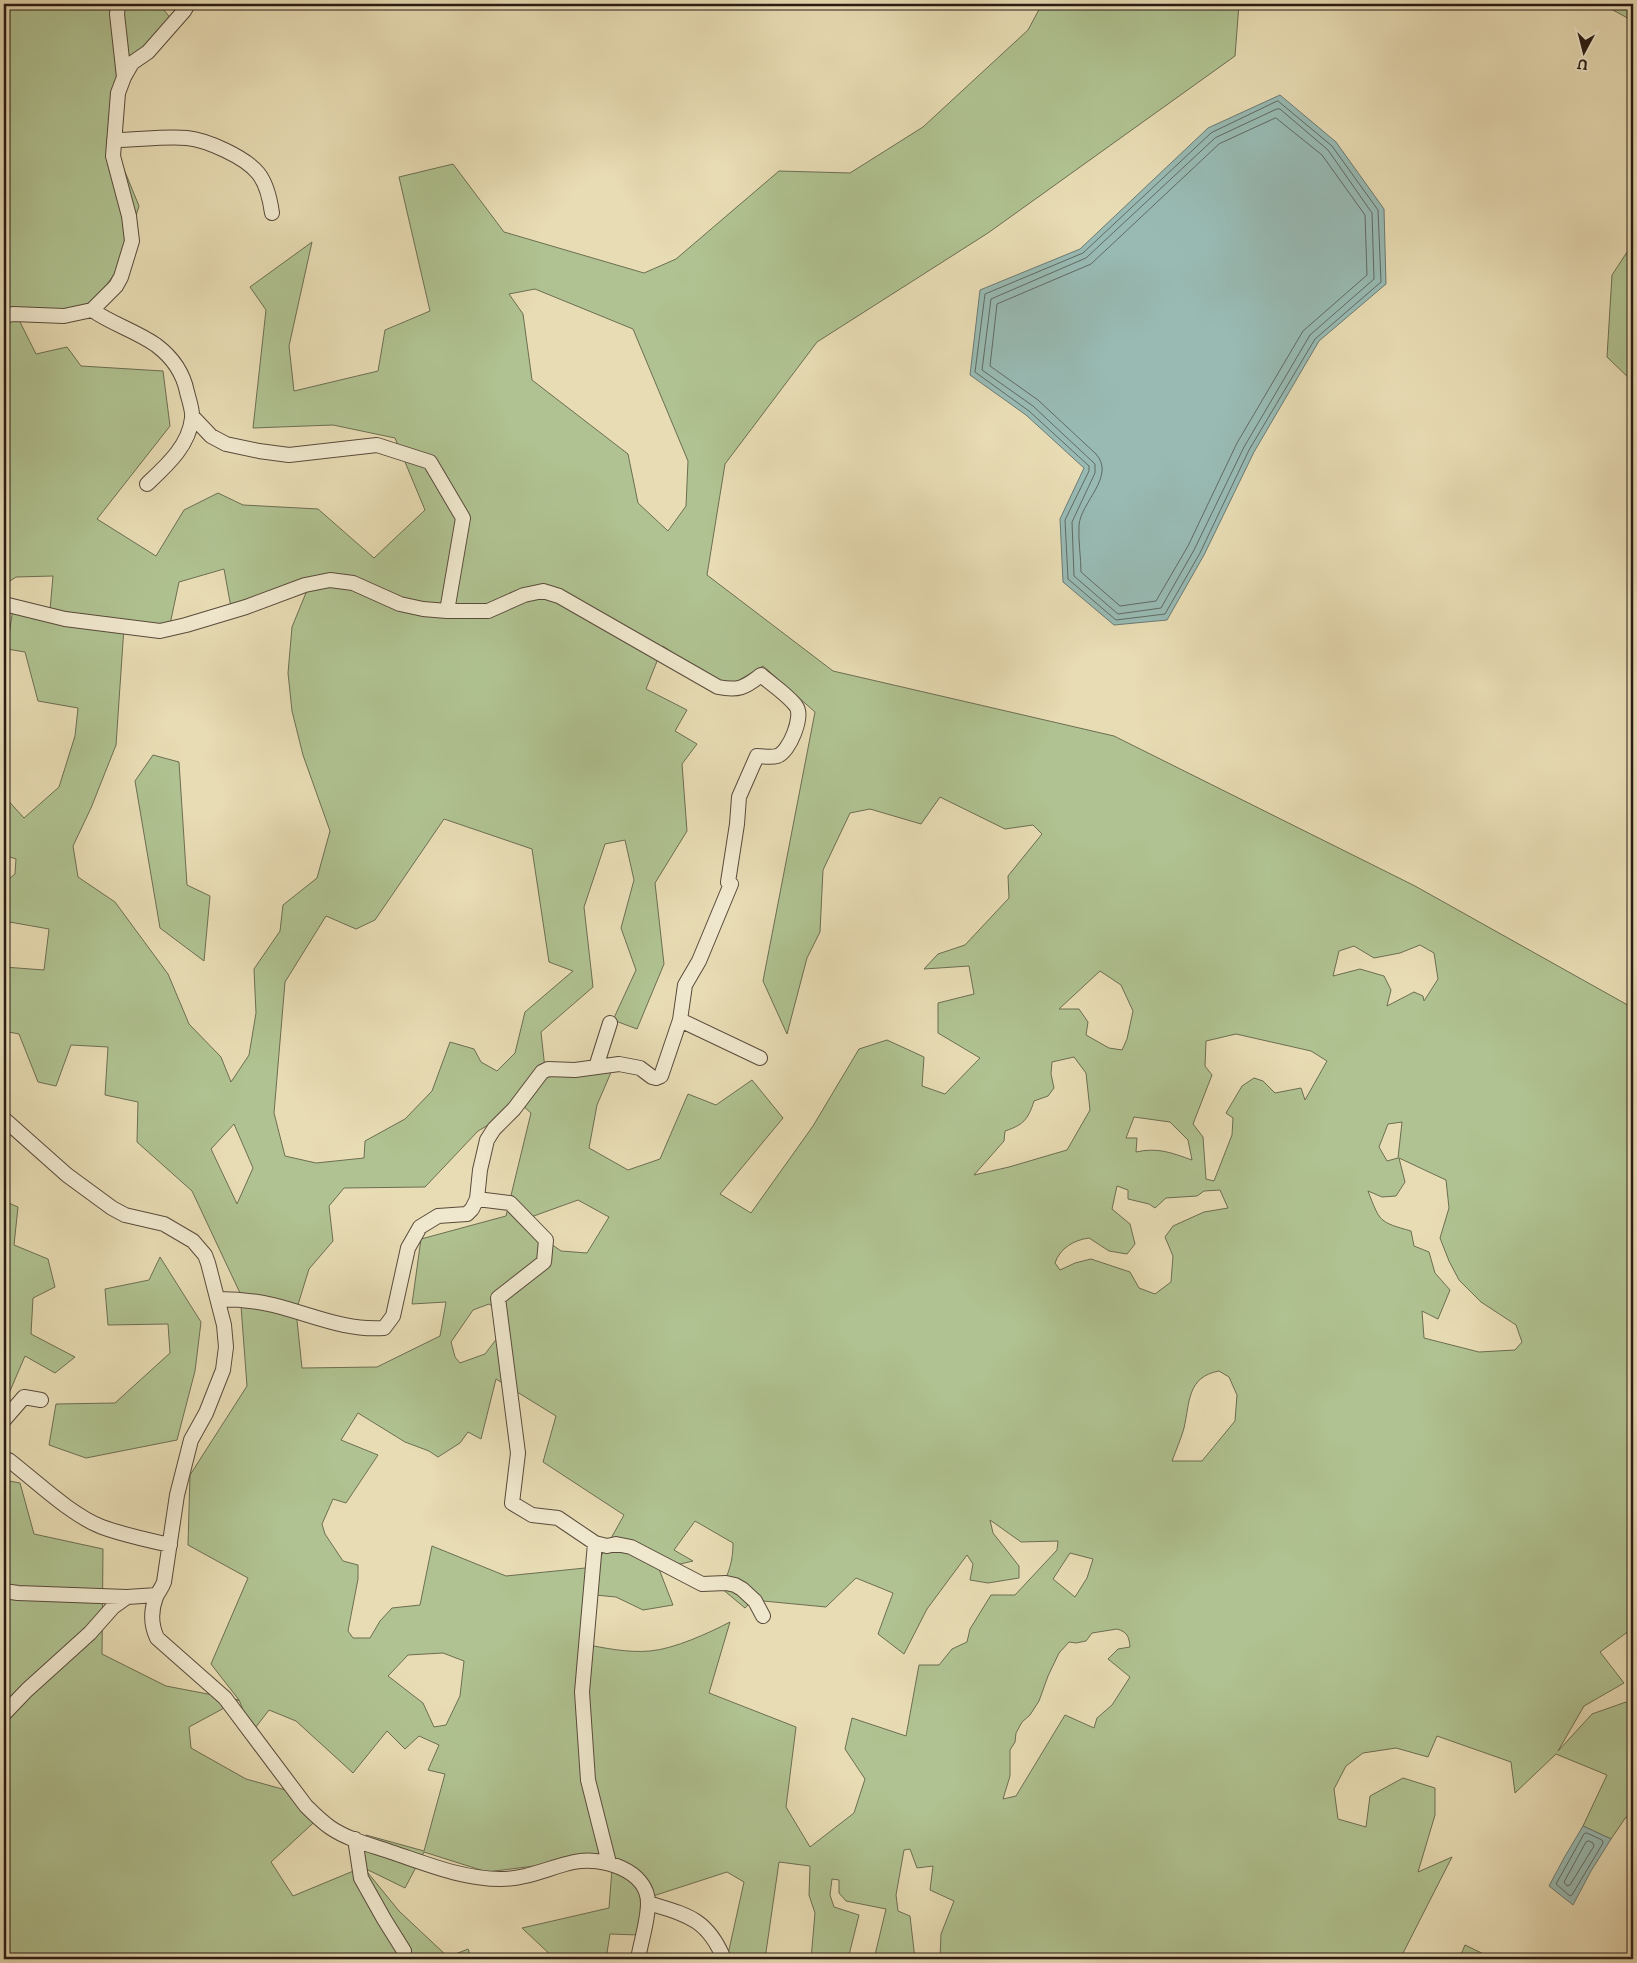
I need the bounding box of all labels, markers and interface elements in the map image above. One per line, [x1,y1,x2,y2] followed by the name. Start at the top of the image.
[1560,28,1610,78] north arrow
[1576,54,1589,74] text: U

